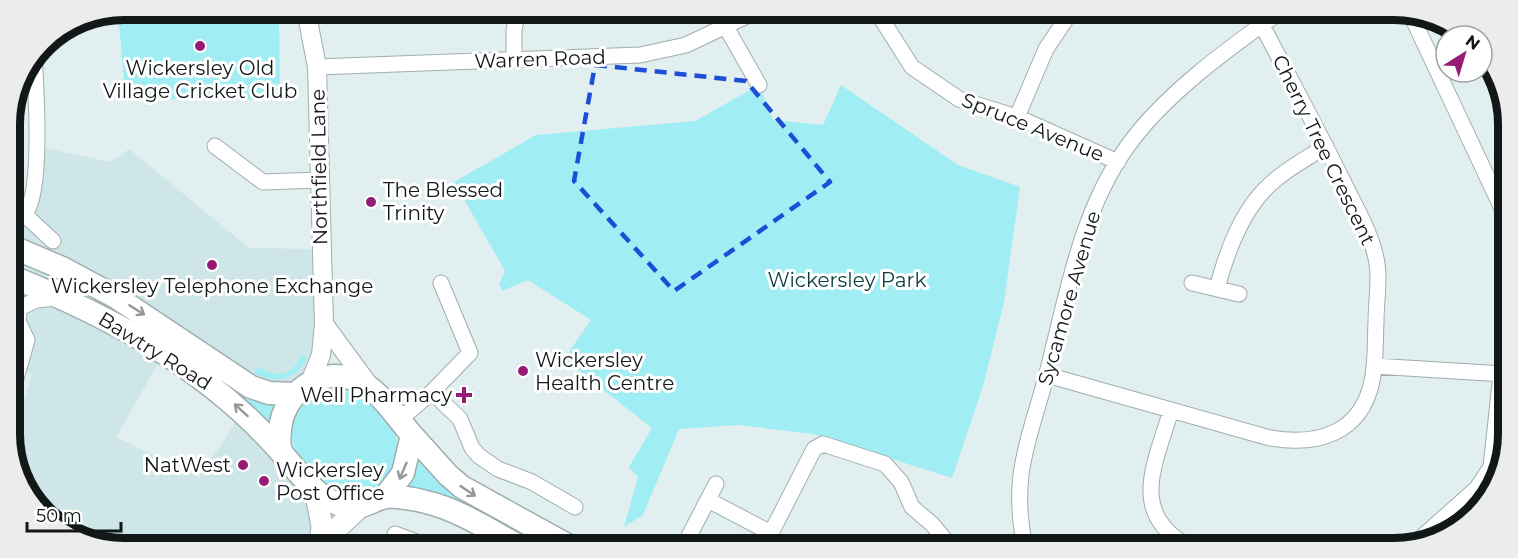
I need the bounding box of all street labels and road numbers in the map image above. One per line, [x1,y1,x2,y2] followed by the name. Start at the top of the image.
[474,45,606,73] street label: Warren Road
[1267,51,1381,249] street label: Cherry Tree Crescent
[958,88,1108,166] street label: Spruce Avenue
[306,89,332,245] street label: Northfield Lane
[1033,208,1105,388] street label: Sycamore Avenue
[94,307,216,395] street label: Bawtry Road

